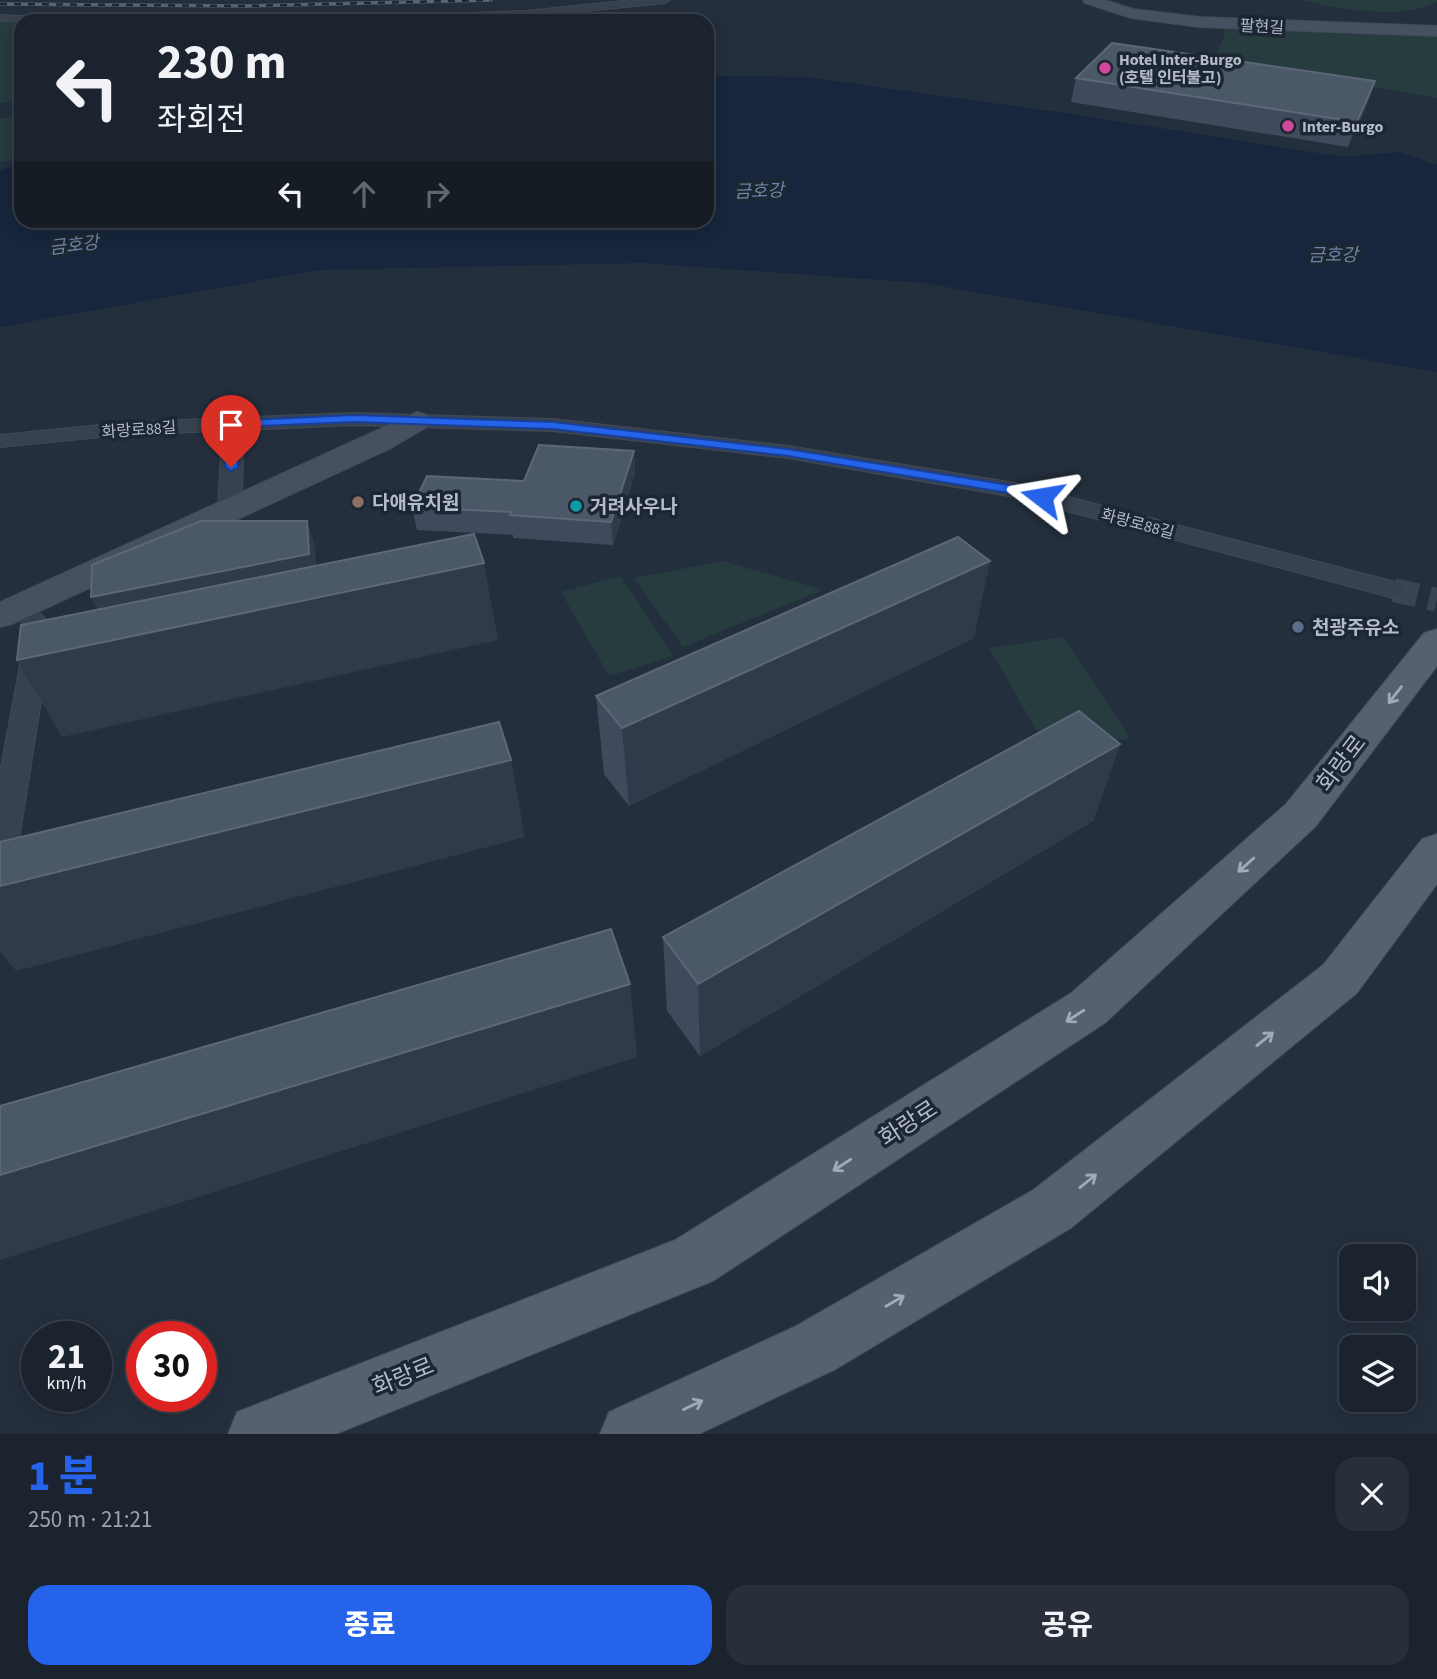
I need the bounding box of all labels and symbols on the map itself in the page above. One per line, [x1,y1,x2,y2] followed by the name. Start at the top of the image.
[1239,15,1285,39] street label: 팔현길
[1119,49,1242,89] place label: Hotel Inter-Burgo (호텔 인터불고)
[1097,60,1113,76] marker: Hotel Inter-Burgo (호텔 인터불고)
[1302,116,1384,138] place label: Inter-Burgo
[1280,118,1296,134] marker: Inter-Burgo
[734,178,787,205] water label: 금호강
[48,230,103,261] water label: 금호강
[1308,243,1360,268] water label: 금호강
[201,395,261,467] pin
[101,416,177,444] street label: 화랑로88길
[1005,460,1079,534] position arrow
[372,490,459,517] place label: 다애유치원
[350,494,366,510] marker: 다애유치원
[590,494,678,521] place label: 거려사우나
[568,498,584,514] marker: 거려사우나
[1099,504,1177,544] street label: 화랑로88길
[1312,615,1399,642] place label: 천광주유소
[1290,619,1306,635] marker: 천광주유소
[1387,685,1402,703] one-way arrow
[1309,728,1374,798] street label: 화랑로
[1237,857,1255,873] one-way arrow
[1066,1008,1085,1023] one-way arrow
[1256,1031,1274,1046] one-way arrow
[873,1092,944,1155] street label: 화랑로
[833,1158,853,1172] one-way arrow
[1078,1173,1096,1188] one-way arrow
[885,1294,905,1308] one-way arrow
[126,1321,217,1412] speed limit sign: 30
[368,1349,439,1404] street label: 화랑로
[682,1398,703,1411] one-way arrow

